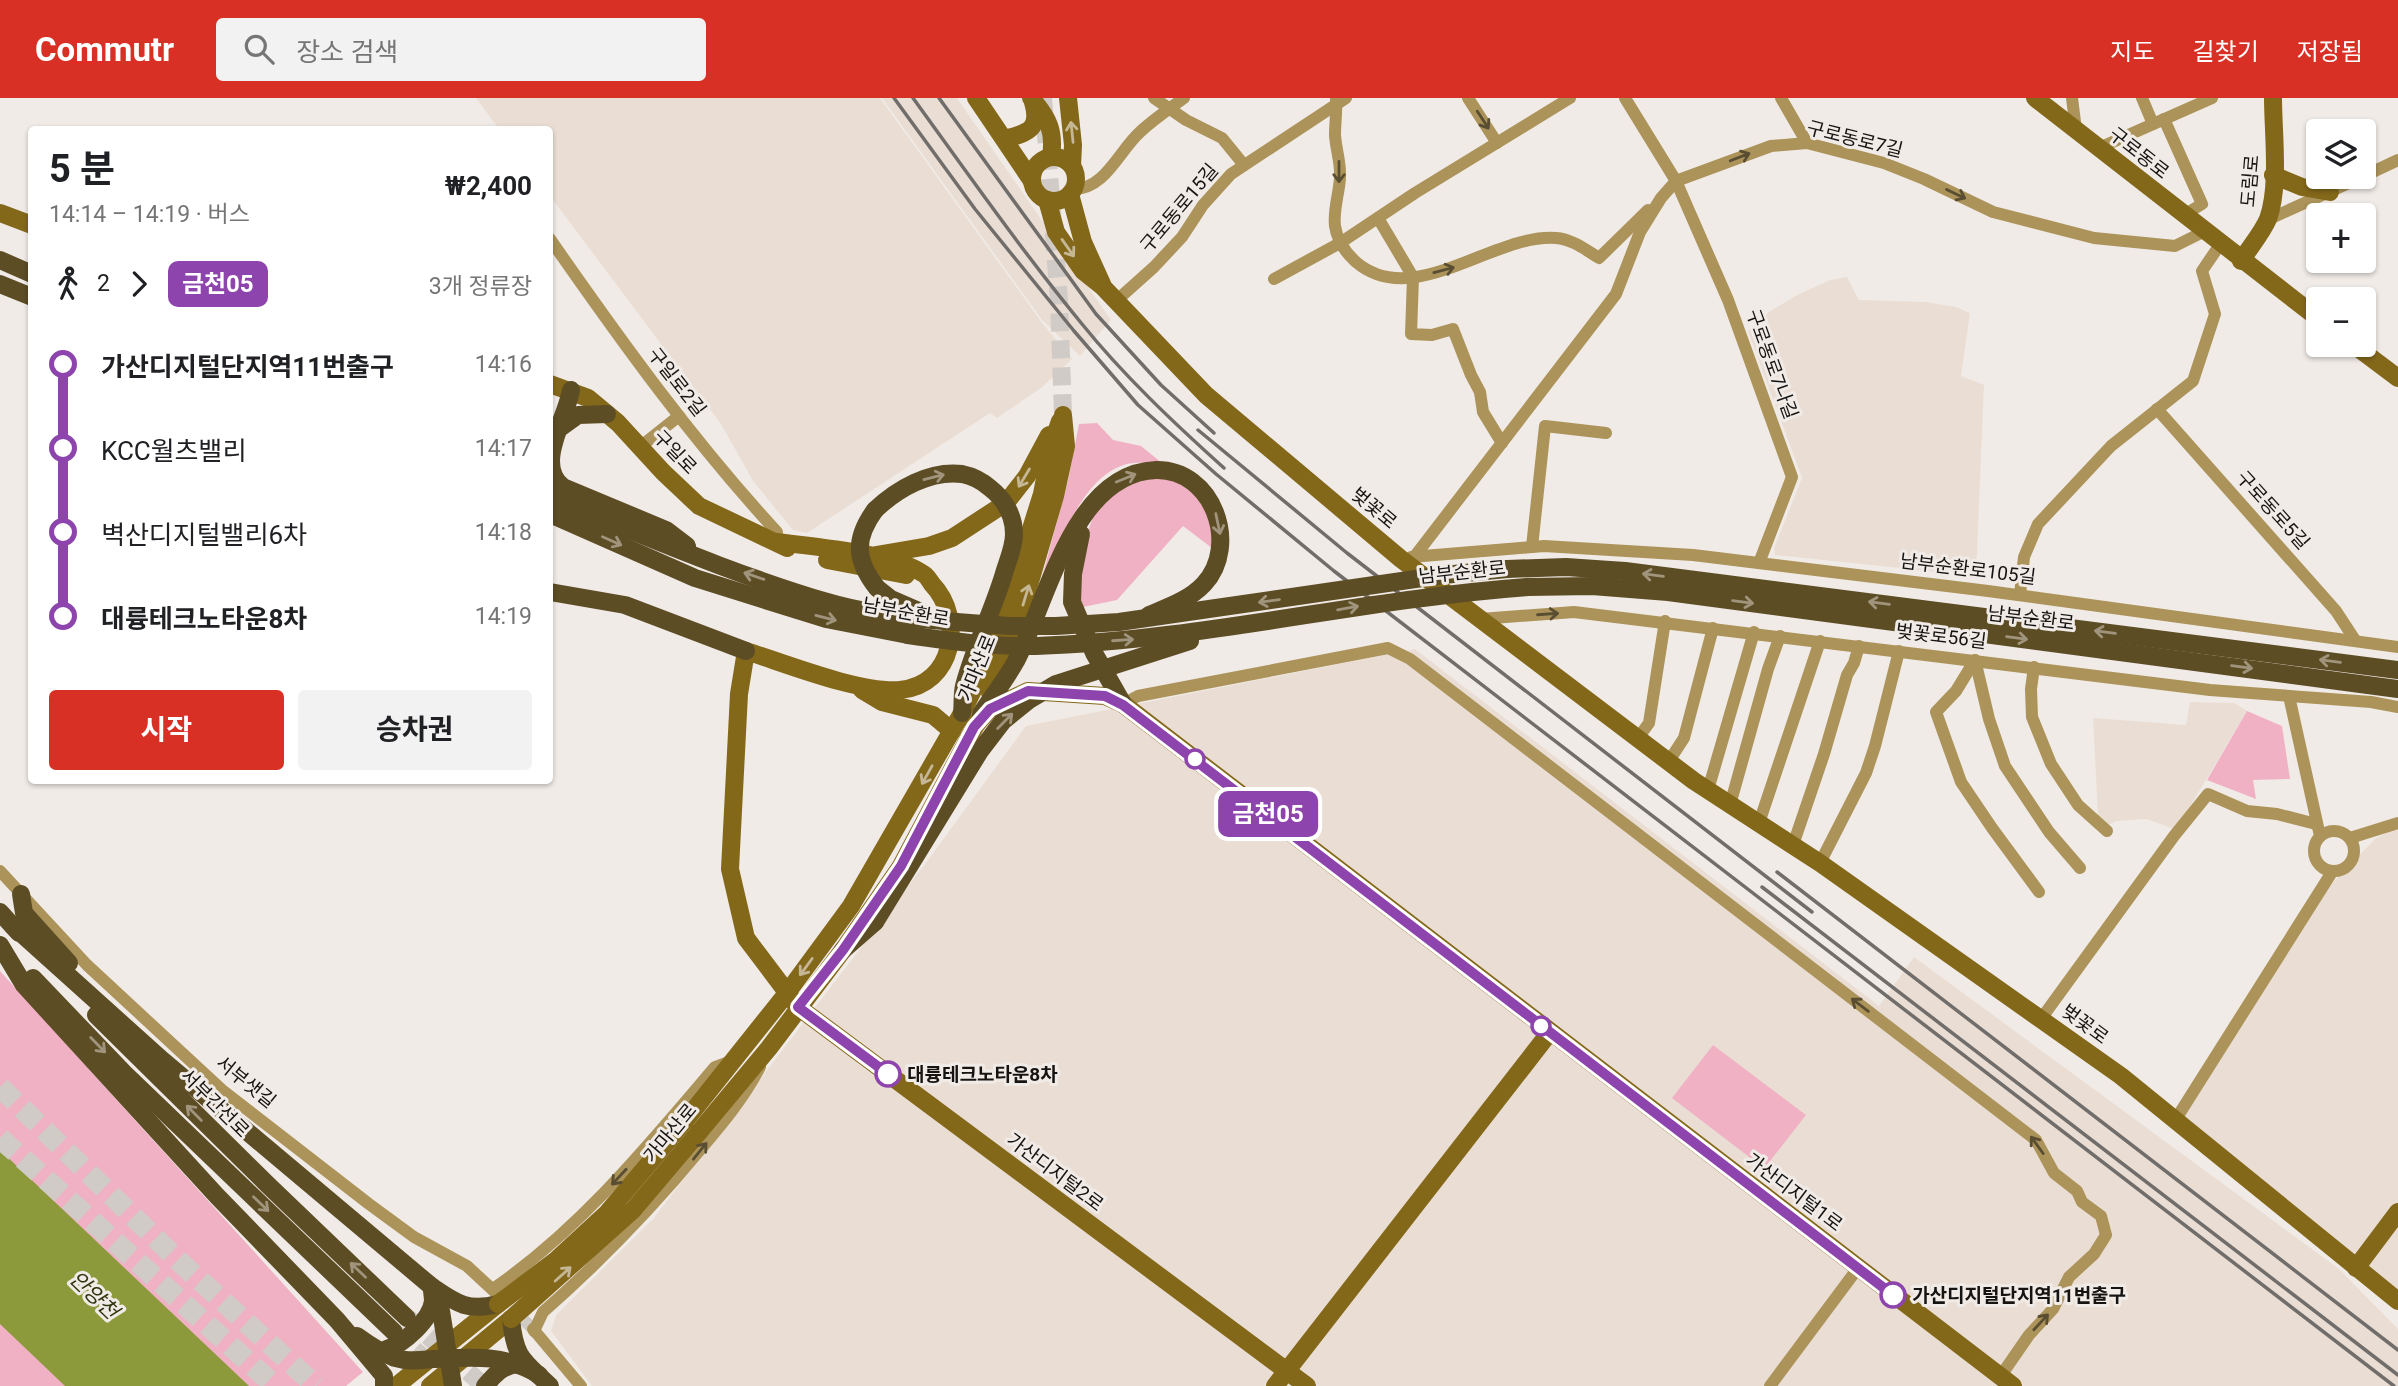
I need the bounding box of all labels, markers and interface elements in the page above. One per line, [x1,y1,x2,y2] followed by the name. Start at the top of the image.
[216,18,706,81] search box
[35,30,174,69] text: Commutr
[240,30,278,68] icon: search
[296,37,398,67] text: 장소 검색
[2110,38,2155,66] text: 지도
[2193,38,2259,66] text: 길찾기
[2297,38,2363,66] text: 저장됨
[1476,110,1490,130] one-way arrow
[1805,116,1905,162] street label: 구로동로7길
[2306,119,2376,357] map controls
[2306,119,2376,189] button: layers
[1065,121,1078,144] one-way arrow
[2104,122,2174,184] street label: 구로동로
[49,147,115,191] text: 5 분
[1728,150,1750,162] one-way arrow
[2236,154,2264,208] street label: 도림로
[1135,159,1223,257] street label: 구로동로15길
[1332,160,1346,183] one-way arrow
[445,171,532,201] text: ₩2,400
[1945,188,1966,201] one-way arrow
[49,201,250,228] text: 14:14 – 14:19 · 버스
[2306,203,2376,273] button: +
[1061,238,1075,257] one-way arrow
[1432,262,1454,275] one-way arrow
[49,265,87,303] icon: walk
[120,265,158,303] icon: forward
[97,270,110,297] text: 2
[182,270,254,298] text: 금천05
[429,273,532,300] text: 3개 정류장
[2306,287,2376,357] button: −
[1741,306,1803,422] street label: 구로동로7나길
[643,343,711,421] street label: 구일로2길
[475,351,532,378] text: 14:16
[101,352,394,382] text: 가산디지털단지역11번출구
[649,425,701,479] street label: 구일로
[475,435,532,462] text: 14:17
[101,436,246,466] text: KCC월츠밸리
[2232,466,2314,554] street label: 구로동로5길
[1017,468,1031,488] one-way arrow
[922,470,945,484] one-way arrow
[1115,471,1136,484] one-way arrow
[1347,482,1401,534] street label: 벚꽃로
[1212,512,1225,535] one-way arrow
[475,519,532,546] text: 14:18
[101,520,307,550] text: 벽산디지털밸리6차
[601,535,622,548] one-way arrow
[1899,549,2037,589] street label: 남부순환로105길
[1417,556,1507,588] street label: 남부순환로
[1642,568,1665,581] one-way arrow
[743,569,765,581] one-way arrow
[1021,585,1033,607] one-way arrow
[861,593,951,631] street label: 남부순환로
[1259,595,1281,608] one-way arrow
[1731,595,1753,608] one-way arrow
[1868,597,1891,610] one-way arrow
[1336,601,1359,614] one-way arrow
[1986,601,2076,635] street label: 남부순환로
[475,603,532,630] text: 14:19
[101,604,307,634] text: 대륭테크노타운8차
[1536,607,1559,620] one-way arrow
[814,612,836,625] one-way arrow
[1894,619,1988,653] street label: 벚꽃로56길
[2094,625,2117,638] one-way arrow
[953,631,1001,705] street label: 가마산로
[2005,631,2027,644] one-way arrow
[1111,633,1134,646] one-way arrow
[2320,654,2342,667] one-way arrow
[2230,661,2253,674] one-way arrow
[49,690,284,770] button: 시작
[298,690,532,770] button: 승차권
[996,713,1013,730] one-way arrow
[1185,749,1205,769] unlabelled marker
[920,764,933,785] one-way arrow
[1219,791,1317,837] line badge: 금천05
[1232,800,1304,828] text: 금천05
[799,957,814,976] one-way arrow
[1851,997,1869,1012] one-way arrow
[2057,999,2113,1049] street label: 벚꽃로
[1531,1016,1551,1036] unlabelled marker
[89,1036,106,1053] one-way arrow
[212,1051,280,1113] street label: 서부샛길
[875,1061,901,1087] marker: 대륭테크노타운8차
[907,1063,1058,1086] place label: 대륭테크노타운8차
[176,1064,254,1142] street label: 서부간선로
[639,1099,701,1167] street label: 가마산로
[186,1104,203,1121] one-way arrow
[1002,1128,1108,1216] street label: 가산디지털2로
[2030,1136,2045,1155] one-way arrow
[692,1142,708,1160] one-way arrow
[1741,1148,1847,1236] street label: 가산디지털1로
[611,1168,628,1185] one-way arrow
[252,1195,269,1212] one-way arrow
[350,1262,367,1279] one-way arrow
[65,1266,125,1326] water label: 안양천
[553,1267,571,1283] one-way arrow
[1880,1282,1906,1308] marker: 가산디지털단지역11번출구
[1912,1284,2126,1307] place label: 가산디지털단지역11번출구
[2032,1314,2049,1331] one-way arrow

